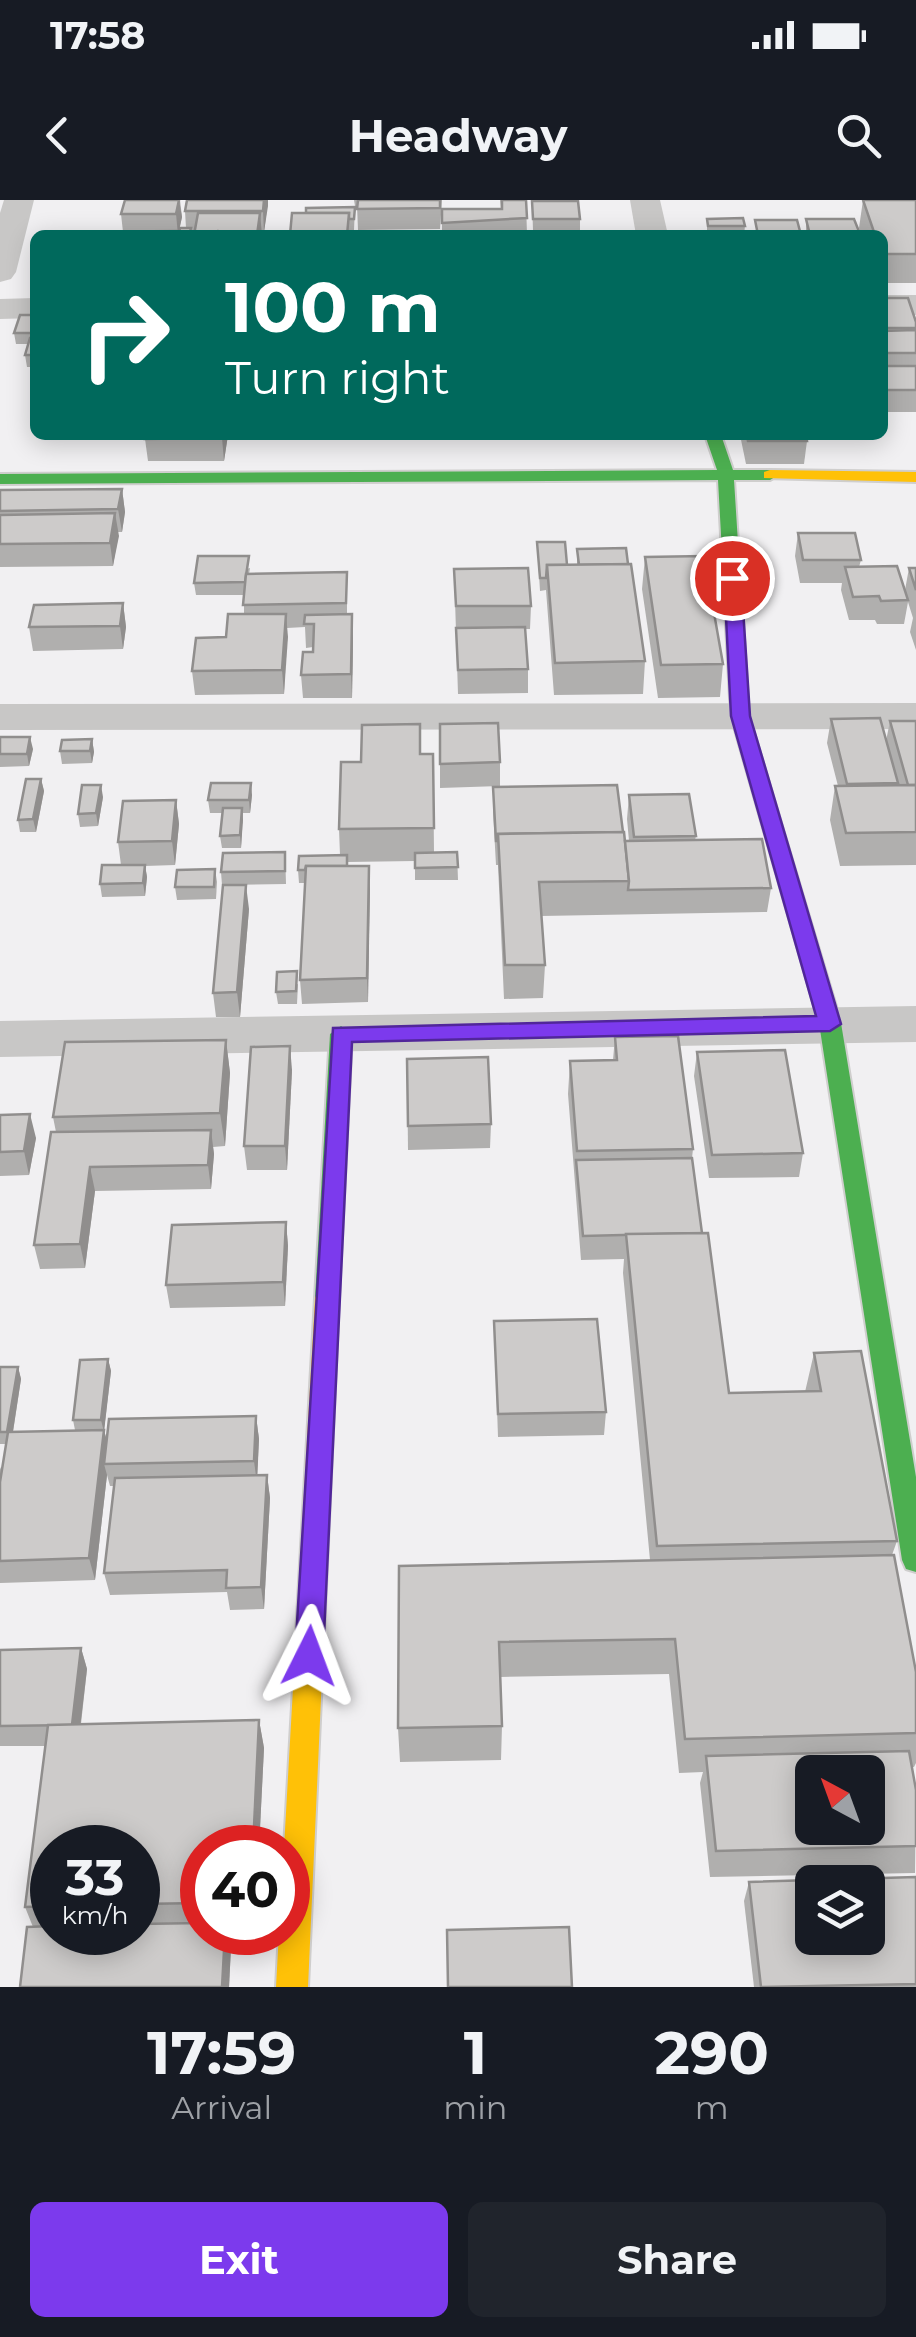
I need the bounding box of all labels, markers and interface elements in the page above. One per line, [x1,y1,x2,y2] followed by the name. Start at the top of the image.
[50,12,145,59] text: 17:58
[30,108,85,163] icon: back
[349,108,567,163] text: Headway
[831,108,886,163] icon: search
[225,264,441,350] text: 100 m
[60,270,190,400] icon: right
[225,350,450,405] text: Turn right
[690,536,775,621] pin
[705,551,760,606] icon: arrive
[257,1604,361,1708] position arrow
[795,1755,885,1845] north arrow
[795,1755,885,1955] map controls
[180,1825,310,1955] speed limit sign: 40
[66,1847,124,1908] text: 33
[795,1865,885,1955] button: layers
[62,1900,128,1930] text: km/h
[147,2016,296,2089] text: 17:59
[464,2016,487,2089] text: 1
[655,2016,769,2089] text: 290
[171,2088,272,2127] text: Arrival
[443,2088,508,2127] text: min
[695,2088,729,2127] text: m
[30,2202,448,2317] button: Exit
[468,2202,886,2317] button: Share

